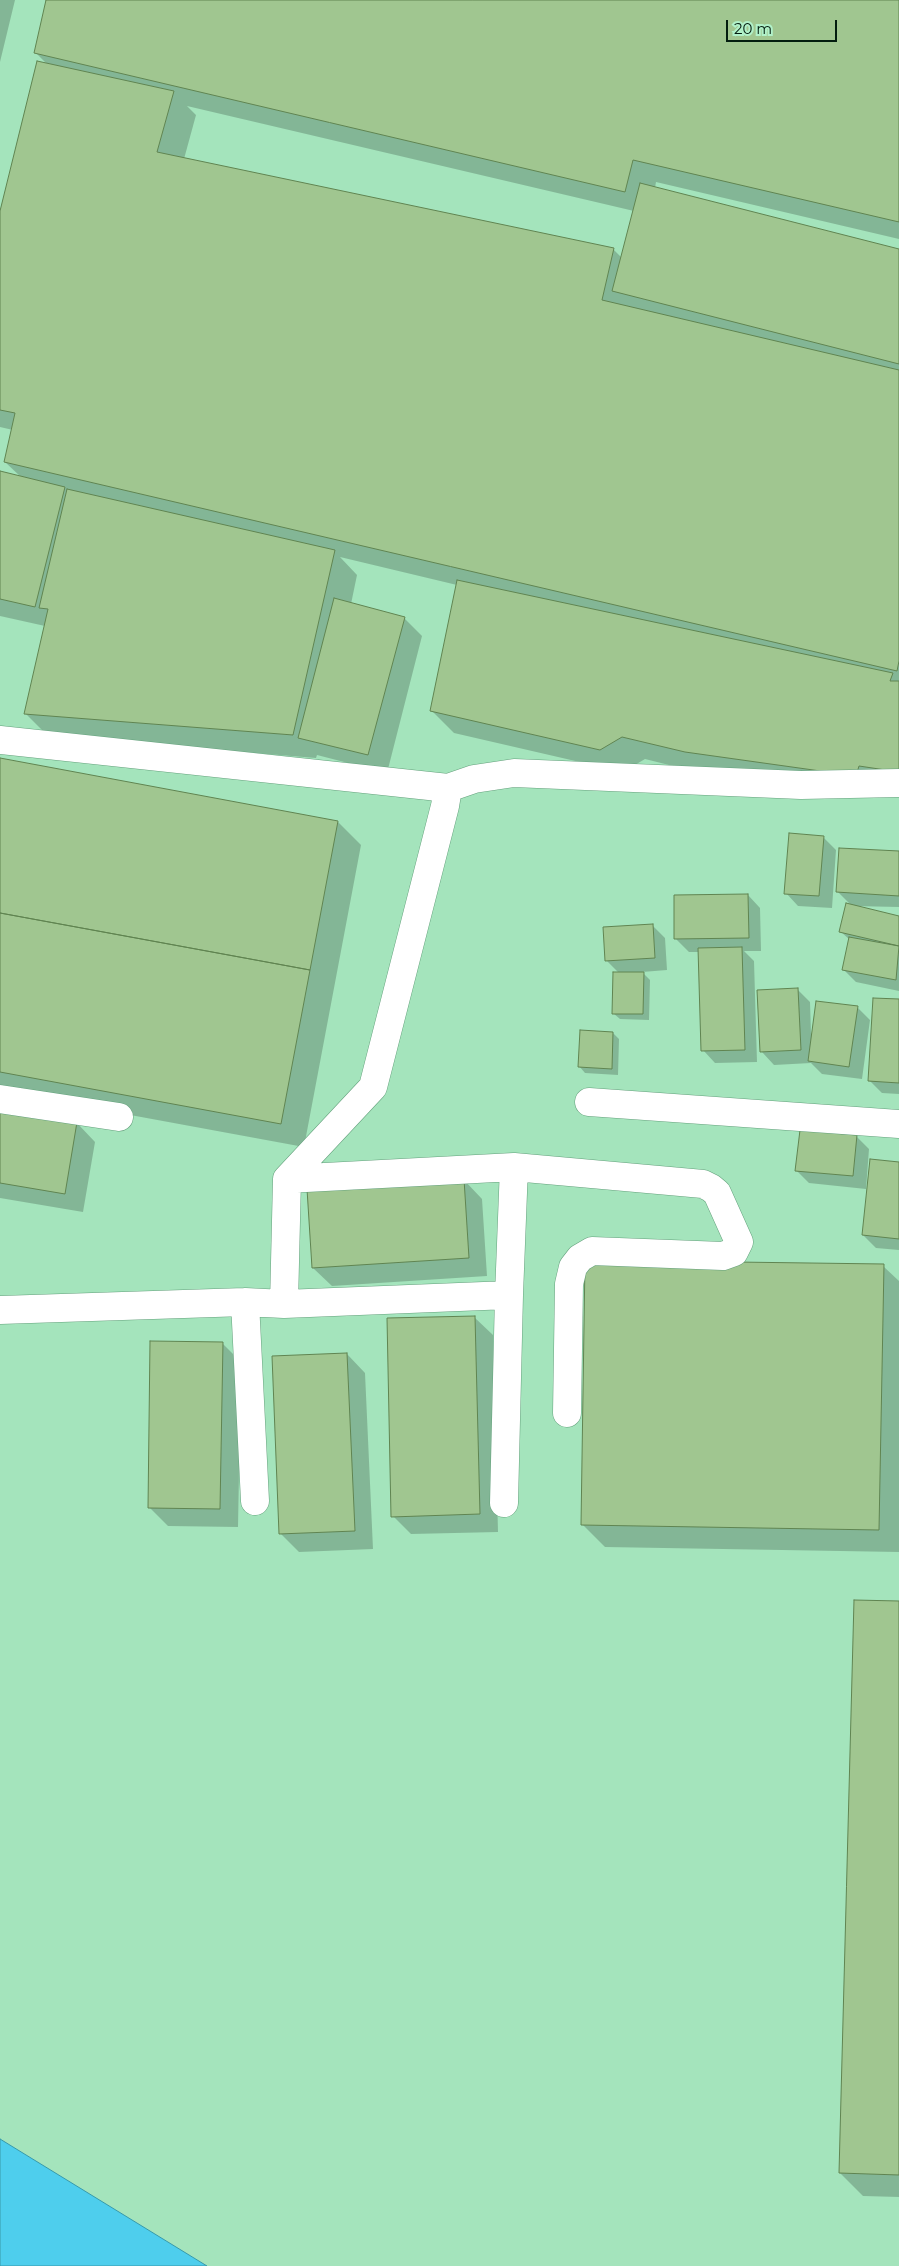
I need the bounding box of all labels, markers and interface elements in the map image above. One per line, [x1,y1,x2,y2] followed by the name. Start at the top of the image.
[729,10,840,42] scale bar
[734,19,772,38] text: 20 m

